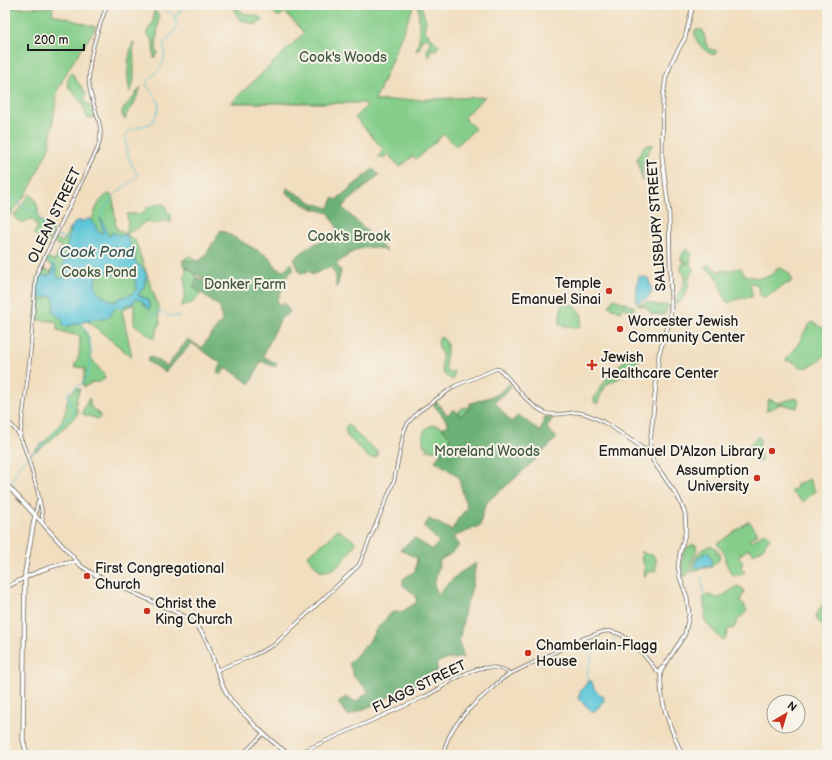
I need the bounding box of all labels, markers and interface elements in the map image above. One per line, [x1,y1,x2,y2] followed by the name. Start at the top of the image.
[28,26,84,52] scale bar
[34,33,68,48] text: 200 m
[299,49,387,66] park label: Cook's Woods
[643,158,670,292] street label: SALISBURY STREET
[24,164,85,266] street label: OLEAN STREET
[308,228,391,245] park label: Cook's Brook
[60,243,135,262] water label: Cook Pond
[61,264,137,281] park label: Cooks Pond
[511,275,601,308] place label: Temple Emanuel Sinai
[204,276,286,293] park label: Donker Farm
[604,286,614,296] marker: Temple Emanuel Sinai
[628,313,746,346] place label: Worcester Jewish Community Center
[615,324,625,334] marker: Worcester Jewish Community Center
[601,349,719,382] place label: Jewish Healthcare Center
[586,359,598,371] marker: Jewish Healthcare Center
[434,443,540,460] park label: Moreland Woods
[599,443,765,460] place label: Emmanuel D'Alzon Library
[767,446,777,456] marker: Emmanuel D'Alzon Library
[676,462,750,495] place label: Assumption University
[752,473,762,483] marker: Assumption University
[95,560,224,593] place label: First Congregational Church
[82,571,92,581] marker: First Congregational Church
[155,595,233,628] place label: Christ the King Church
[142,606,152,616] marker: Christ the King Church
[536,637,657,670] place label: Chamberlain-Flagg House
[523,648,533,658] marker: Chamberlain-Flagg House
[369,656,470,717] street label: FLAGG STREET
[766,694,806,734] north arrow
[785,699,799,714] text: N

